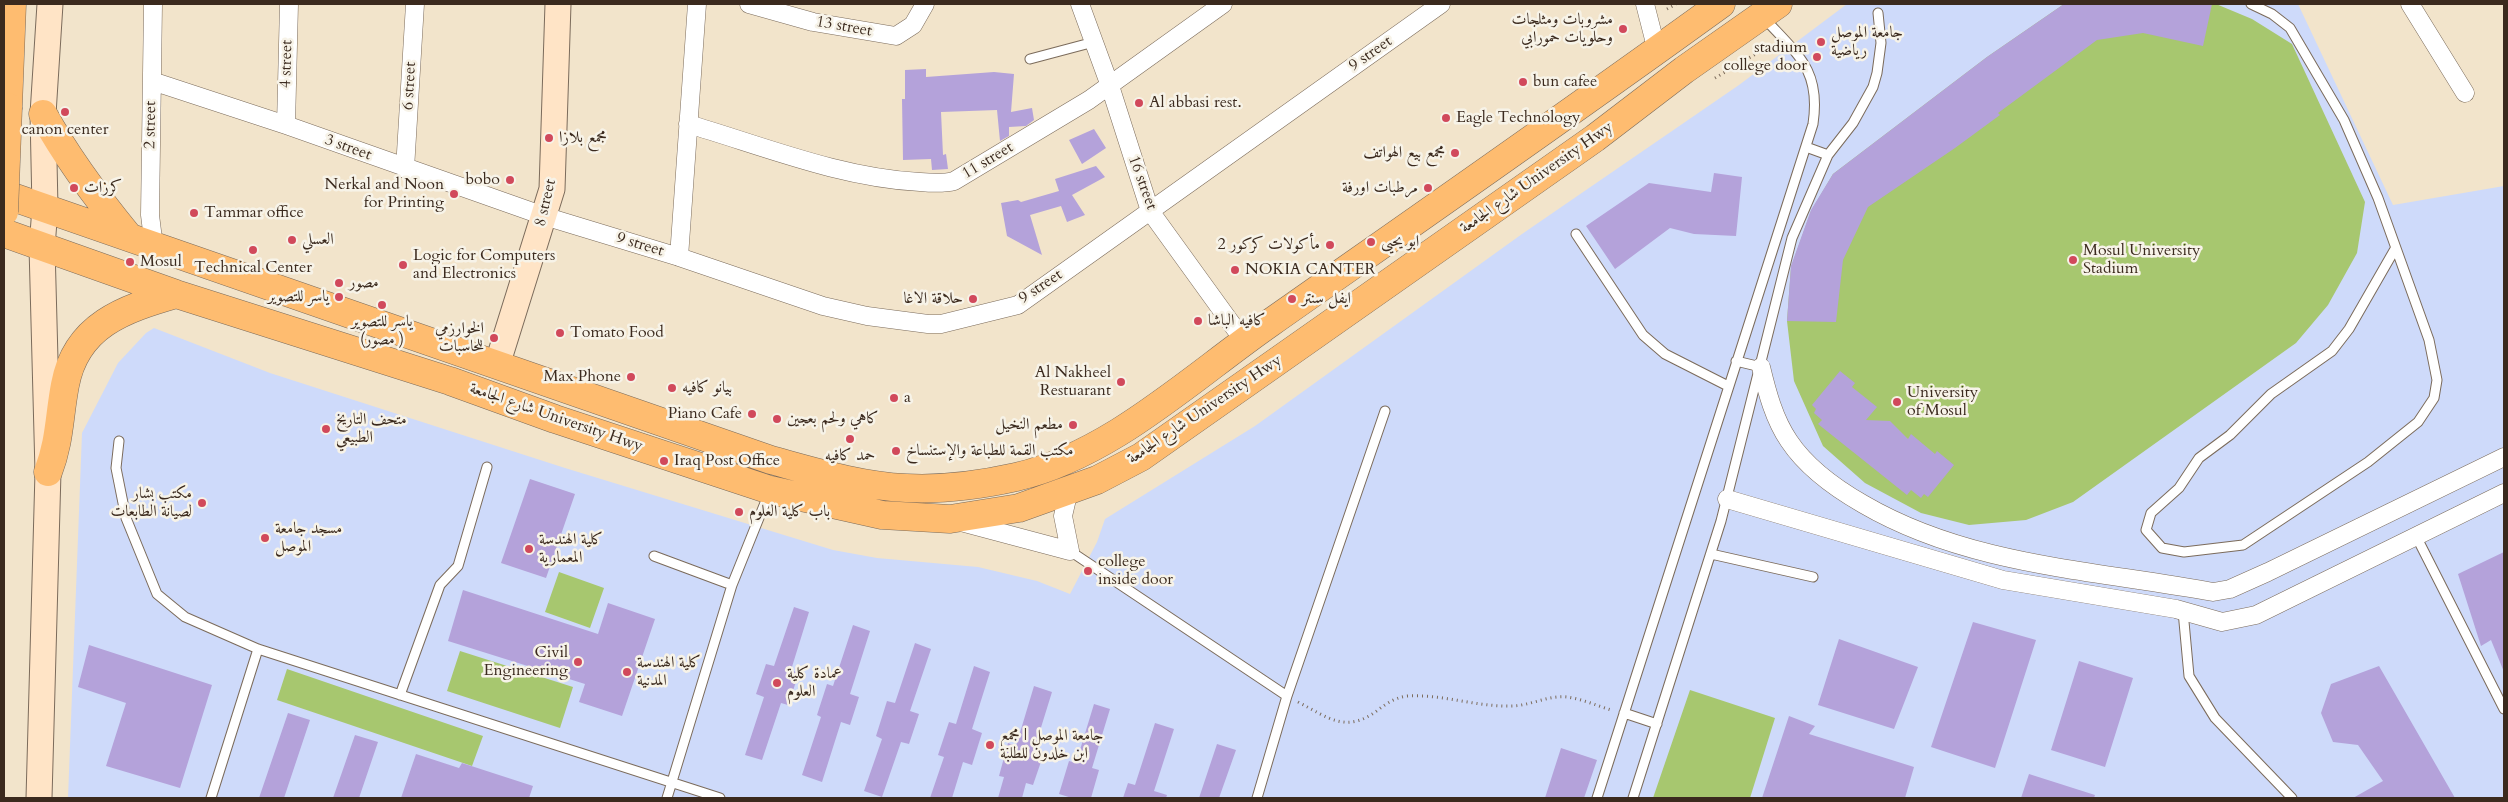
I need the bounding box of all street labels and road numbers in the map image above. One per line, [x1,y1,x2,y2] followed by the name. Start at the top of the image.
[815,13,873,41] street label: 13 street
[1346,32,1396,76] street label: 9 street
[277,40,297,88] street label: 4 street
[399,61,421,111] street label: 6 street
[141,101,161,149] street label: 2 street
[1457,118,1617,238] street label: شارع الجامعة University Hwy
[322,131,374,165] street label: 3 street
[959,138,1017,184] street label: 11 street
[1123,153,1161,213] street label: 16 street
[531,177,561,229] street label: 8 street
[614,229,666,261] street label: 9 street
[1016,266,1066,308] street label: 9 street
[1124,351,1286,469] street label: شارع الجامعة University Hwy
[467,379,645,457] street label: شارع الجامعة University Hwy

